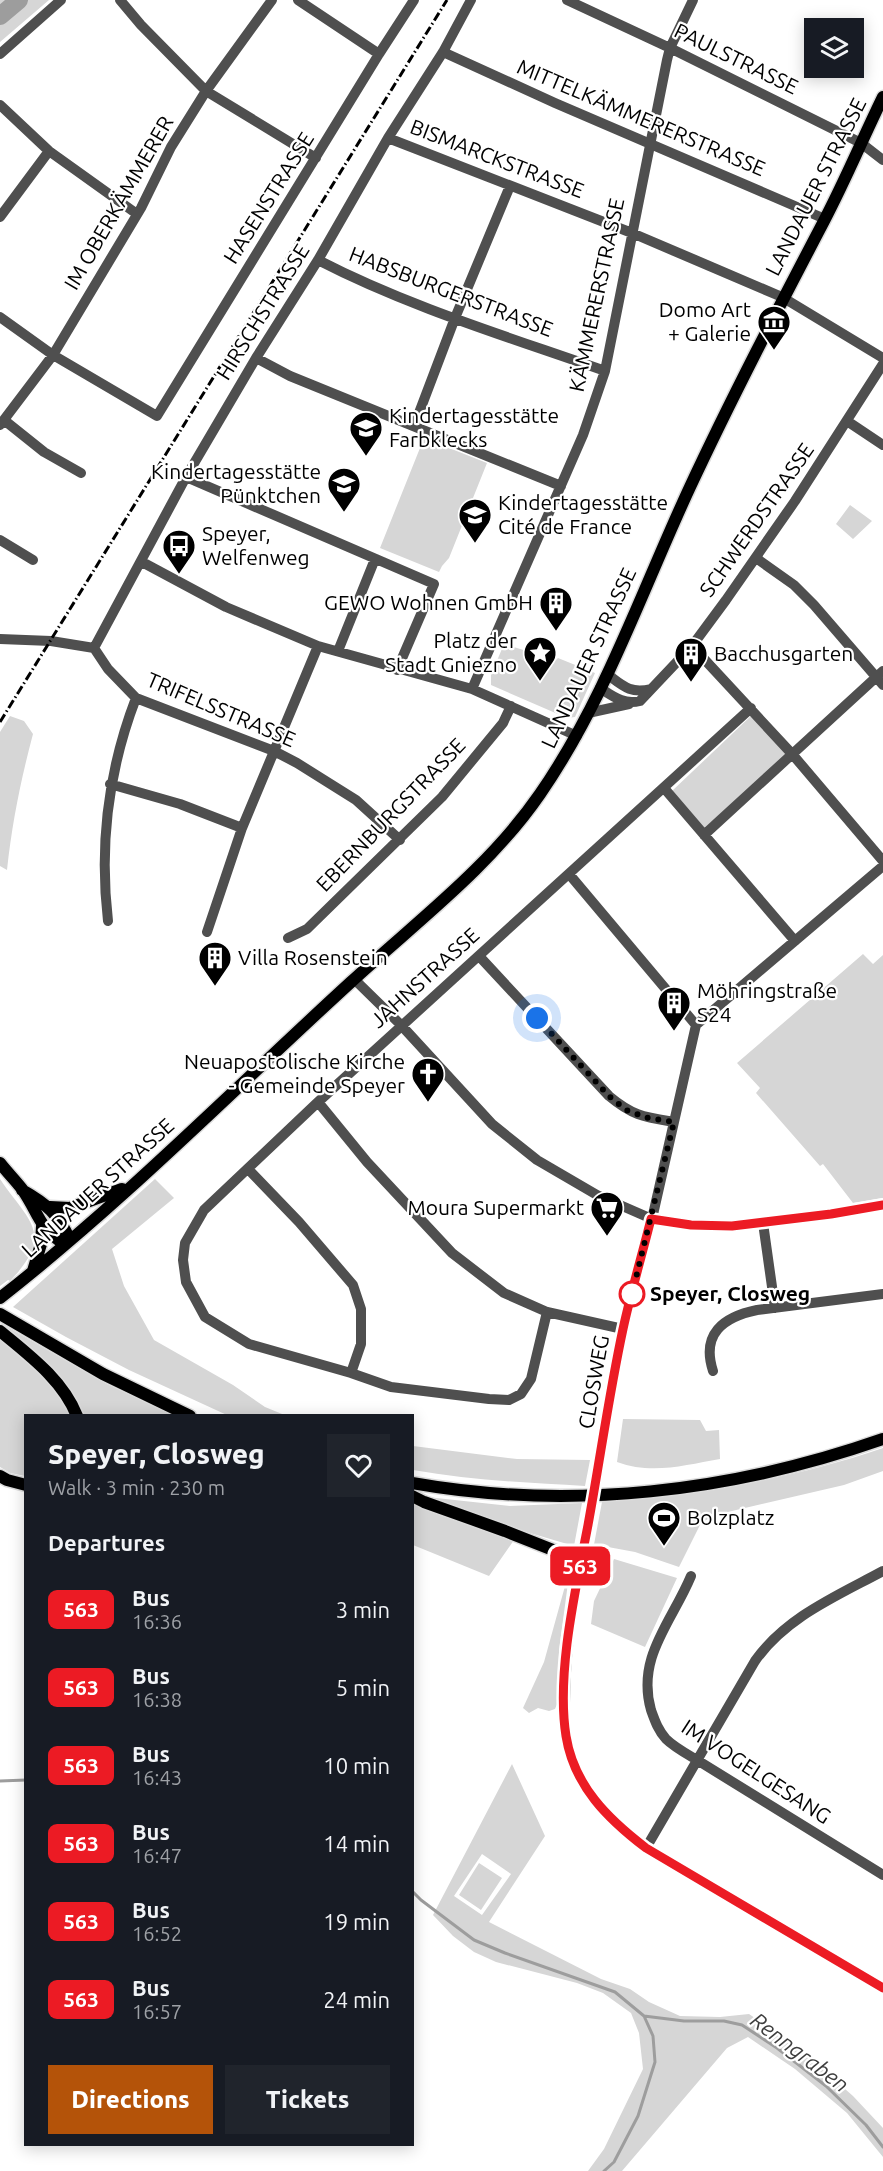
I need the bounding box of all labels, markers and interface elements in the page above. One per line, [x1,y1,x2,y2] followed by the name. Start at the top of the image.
[671,18,802,98] street label: PAULSTRASSE
[804,18,864,78] map controls
[804,18,864,78] button: layers
[514,54,769,180] street label: MITTELKÄMMERERSTRASSE
[760,94,870,279] street label: LANDAUER STRASSE
[59,111,178,294] street label: IM OBERKÄMMERER
[407,114,588,202] street label: BISMARCKSTRASSE
[218,127,318,268] street label: HASENSTRASSE
[564,196,628,394] street label: KÄMMERERSTRASSE
[211,239,314,384] street label: HIRSCHSTRASSE
[346,241,557,341] street label: HABSBURGERSTRASSE
[659,297,751,345] place label: Domo Art + Galerie
[756,304,792,351] museum icon: Domo Art + Galerie
[389,403,559,451] place label: Kindertagesstätte Farbklecks
[348,410,384,457] school or university icon: Kindertagesstätte Farbklecks
[694,438,818,601] street label: SCHWERDSTRASSE
[151,459,321,507] place label: Kindertagesstätte Pünktchen
[326,466,362,513] school or university icon: Kindertagesstätte Pünktchen
[498,490,668,538] place label: Kindertagesstätte Cité de France
[457,497,493,544] school or university icon: Kindertagesstätte Cité de France
[202,521,310,569] place label: Speyer, Welfenweg
[161,528,197,575] bus stop icon: Speyer, Welfenweg
[536,564,640,752] street label: LANDAUER STRASSE
[538,585,574,632] building icon: GEWO Wohnen GmbH
[324,590,533,614] place label: GEWO Wohnen GmbH
[385,628,517,676] place label: Platz der Stadt Gniezno
[522,635,558,682] place icon: Platz der Stadt Gniezno
[673,636,709,683] building icon: Bacchusgarten
[714,641,853,665] place label: Bacchusgarten
[143,667,299,751] street label: TRIFELSSTRASSE
[311,733,470,896] street label: EBERNBURGSTRASSE
[365,922,484,1032] street label: JAHNSTRASSE
[197,940,233,987] building icon: Villa Rosenstein
[238,945,388,969] place label: Villa Rosenstein
[697,978,837,1026] place label: Möhringstraße S24
[656,985,692,1032] building icon: Möhringstraße S24
[522,1003,552,1033] your location
[184,1049,405,1097] place label: Neuapostolische Kirche - Gemeinde Speyer
[410,1056,446,1103] church icon: Neuapostolische Kirche - Gemeinde Speyer
[16,1113,178,1262] street label: LANDAUER STRASSE
[589,1190,625,1237] supermarket icon: Moura Supermarkt
[407,1195,584,1219] place label: Moura Supermarkt
[619,1281,645,1307] marker: Speyer, Closweg
[650,1281,810,1305] place label: Speyer, Closweg
[573,1333,613,1431] street label: CLOSWEG
[327,1434,390,1497] button: heart
[48,1438,265,1469] text: Speyer, Closweg
[48,1476,225,1499] text: Walk · 3 min · 230 m
[646,1500,682,1547] sports icon: Bolzplatz
[687,1505,774,1529] place label: Bolzplatz
[48,1530,165,1555] text: Departures
[546,1546,614,1586] line badge: 563
[562,1554,598,1578] text: 563
[132,1585,170,1610] text: Bus
[63,1597,99,1621] text: 563
[336,1597,390,1622] text: 3 min
[132,1610,182,1633] text: 16:36
[132,1663,170,1688] text: Bus
[63,1675,99,1699] text: 563
[336,1675,390,1700] text: 5 min
[132,1688,182,1711] text: 16:38
[678,1714,836,1828] street label: IM VOGELGESANG
[132,1741,170,1766] text: Bus
[63,1753,99,1777] text: 563
[323,1753,390,1778] text: 10 min
[132,1766,182,1789] text: 16:43
[132,1819,170,1844] text: Bus
[63,1831,99,1855] text: 563
[323,1831,390,1856] text: 14 min
[132,1844,182,1867] text: 16:47
[132,1897,170,1922] text: Bus
[63,1909,99,1933] text: 563
[323,1909,390,1934] text: 19 min
[132,1922,182,1945] text: 16:52
[132,1975,170,2000] text: Bus
[63,1987,99,2011] text: 563
[323,1987,390,2012] text: 24 min
[132,2000,182,2023] text: 16:57
[746,2007,854,2097] water label: Renngraben
[48,2065,213,2134] button: Directions
[225,2065,390,2134] button: Tickets

